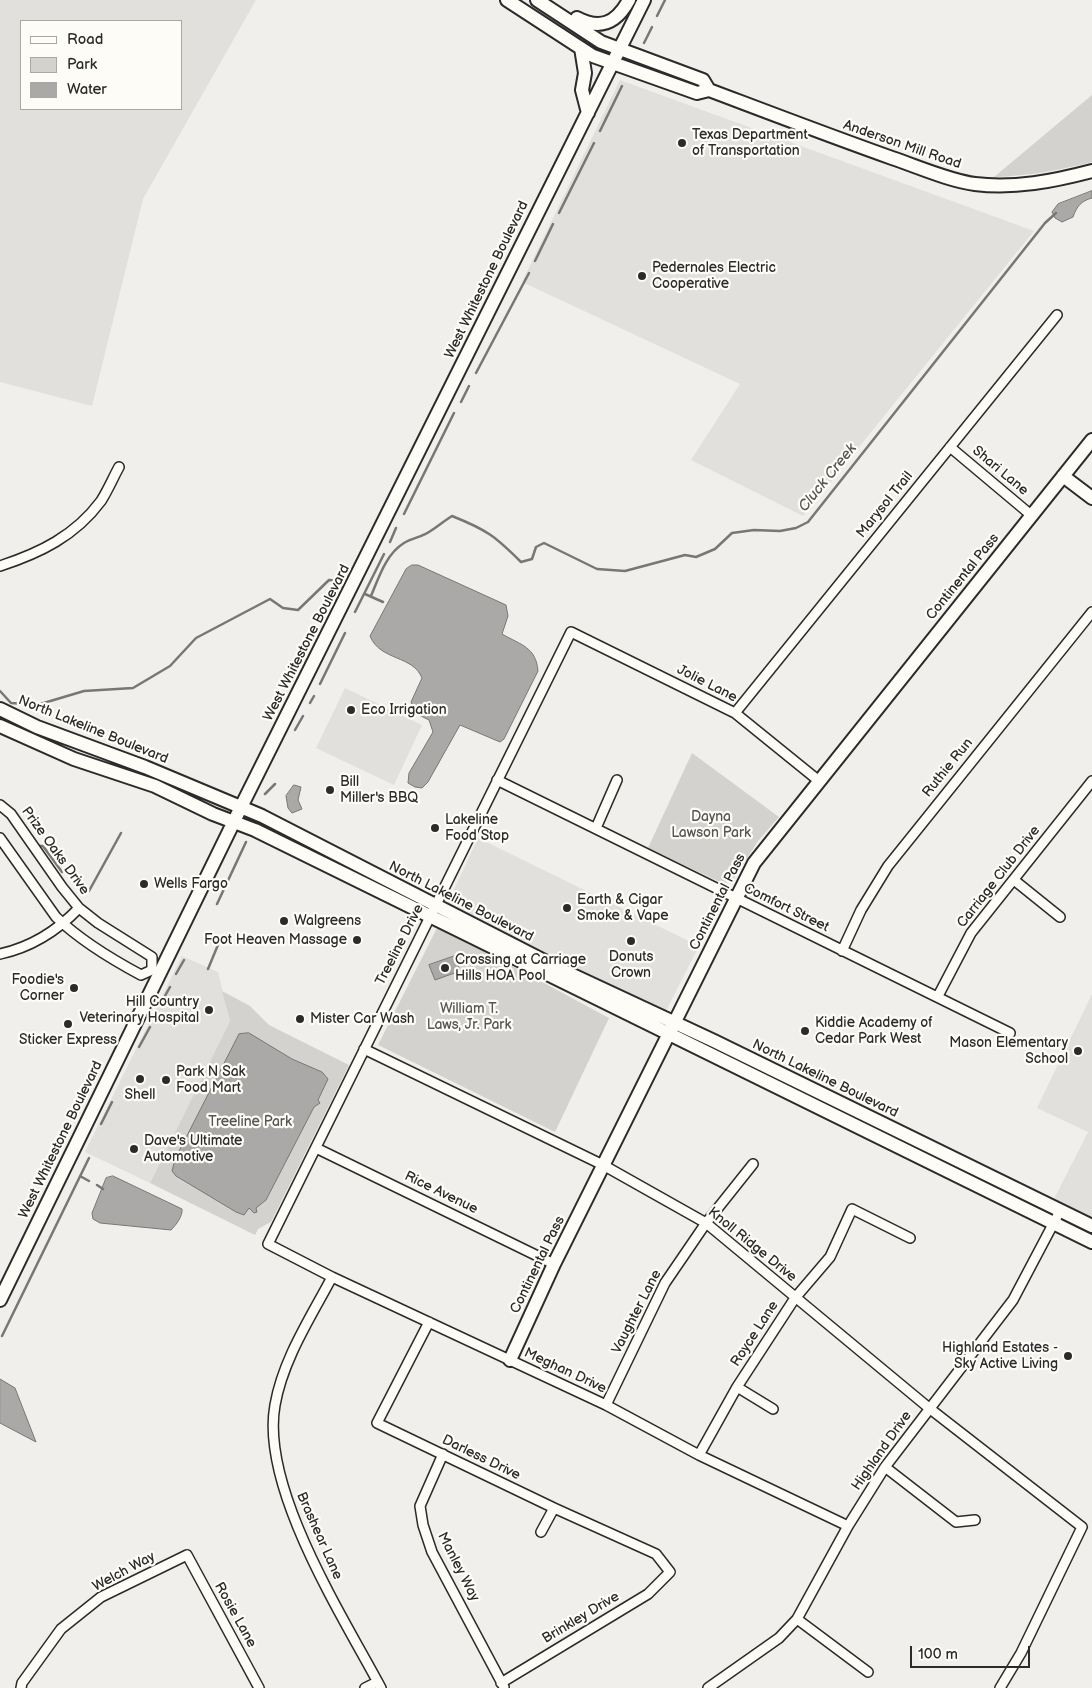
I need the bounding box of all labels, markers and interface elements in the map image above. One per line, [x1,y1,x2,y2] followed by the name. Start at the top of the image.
[20,20,182,110] legend
[67,30,103,49] text: Road
[67,55,97,74] text: Park
[67,80,107,99] text: Water
[841,117,963,173] street label: Anderson Mill Road
[692,127,808,160] place label: Texas Department of Transportation
[676,137,688,149] marker: Texas Department of Transportation
[441,198,533,362] street label: West Whitestone Boulevard
[652,260,776,292] place label: Pedernales Electric Cooperative
[636,270,648,282] marker: Pedernales Electric Cooperative
[795,440,861,516] water label: Cluck Creek
[969,443,1031,499] street label: Shari Lane
[853,468,917,542] street label: Marysol Trail
[923,530,1003,624] street label: Continental Pass
[260,562,354,724] street label: West Whitestone Boulevard
[674,662,740,706] street label: Jolie Lane
[16,692,170,768] street label: North Lakeline Boulevard
[361,702,447,718] place label: Eco Irrigation
[345,704,357,716] marker: Eco Irrigation
[919,735,977,801] street label: Ruthie Run
[340,774,418,806] place label: Bill Miller's BBQ
[324,784,336,796] marker: Bill Miller's BBQ
[17,804,93,898] street label: Prize Oaks Drive
[671,809,751,842] park label: Dayna Lawson Park
[445,812,509,844] place label: Lakeline Food Stop
[429,822,441,834] marker: Lakeline Food Stop
[954,823,1044,931] street label: Carriage Club Drive
[686,851,750,953] street label: Continental Pass
[386,858,536,946] street label: North Lakeline Boulevard
[154,876,228,892] place label: Wells Fargo
[138,878,150,890] marker: Wells Fargo
[740,880,832,936] street label: Comfort Street
[577,892,669,924] place label: Earth & Cigar Smoke & Vape
[372,902,428,988] street label: Treeline Drive
[561,902,573,914] marker: Earth & Cigar Smoke & Vape
[294,913,361,929] place label: Walgreens
[278,915,290,927] marker: Walgreens
[204,932,347,948] place label: Foot Heaven Massage
[351,934,363,946] marker: Foot Heaven Massage
[625,935,637,947] marker: Donuts Crown
[609,949,653,982] place label: Donuts Crown
[455,952,586,984] place label: Crossing at Carriage Hills HOA Pool
[439,962,451,974] marker: Crossing at Carriage Hills HOA Pool
[11,972,64,1004] place label: Foodie's Corner
[68,982,80,994] marker: Foodie's Corner
[80,994,199,1026] place label: Hill Country Veterinary Hospital
[427,1001,511,1034] park label: William T. Laws, Jr. Park
[203,1004,215,1016] marker: Hill Country Veterinary Hospital
[310,1011,415,1027] place label: Mister Car Wash
[294,1013,306,1025] marker: Mister Car Wash
[815,1015,933,1048] place label: Kiddie Academy of Cedar Park West
[62,1018,74,1030] marker: Sticker Express
[799,1025,811,1037] marker: Kiddie Academy of Cedar Park West
[19,1032,117,1048] place label: Sticker Express
[949,1035,1068,1068] place label: Mason Elementary School
[749,1036,901,1122] street label: North Lakeline Boulevard
[1072,1045,1084,1057] marker: Mason Elementary School
[15,1058,107,1222] street label: West Whitestone Boulevard
[176,1064,245,1096] place label: Park N Sak Food Mart
[134,1073,146,1085] marker: Shell
[160,1074,172,1086] marker: Park N Sak Food Mart
[125,1087,155,1103] place label: Shell
[208,1114,292,1130] park label: Treeline Park
[144,1133,242,1166] place label: Dave's Ultimate Automotive
[128,1143,140,1155] marker: Dave's Ultimate Automotive
[401,1168,481,1218] street label: Rice Avenue
[704,1204,800,1286] street label: Knoll Ridge Drive
[507,1214,569,1316] street label: Continental Pass
[609,1267,665,1357] street label: Vaughter Lane
[728,1298,782,1370] street label: Royce Lane
[942,1340,1058,1372] place label: Highland Estates - Sky Active Living
[521,1345,609,1397] street label: Meghan Drive
[1062,1350,1074,1362] marker: Highland Estates - Sky Active Living
[848,1408,916,1494] street label: Highland Drive
[439,1432,523,1484] street label: Darless Drive
[292,1490,346,1582] street label: Brashear Lane
[433,1530,483,1604] street label: Manley Way
[90,1549,158,1595] street label: Welch Way
[210,1579,260,1651] street label: Rosie Lane
[539,1588,623,1648] street label: Brinkley Drive
[912,1636,1032,1668] scale bar
[918,1645,958,1664] text: 100 m

